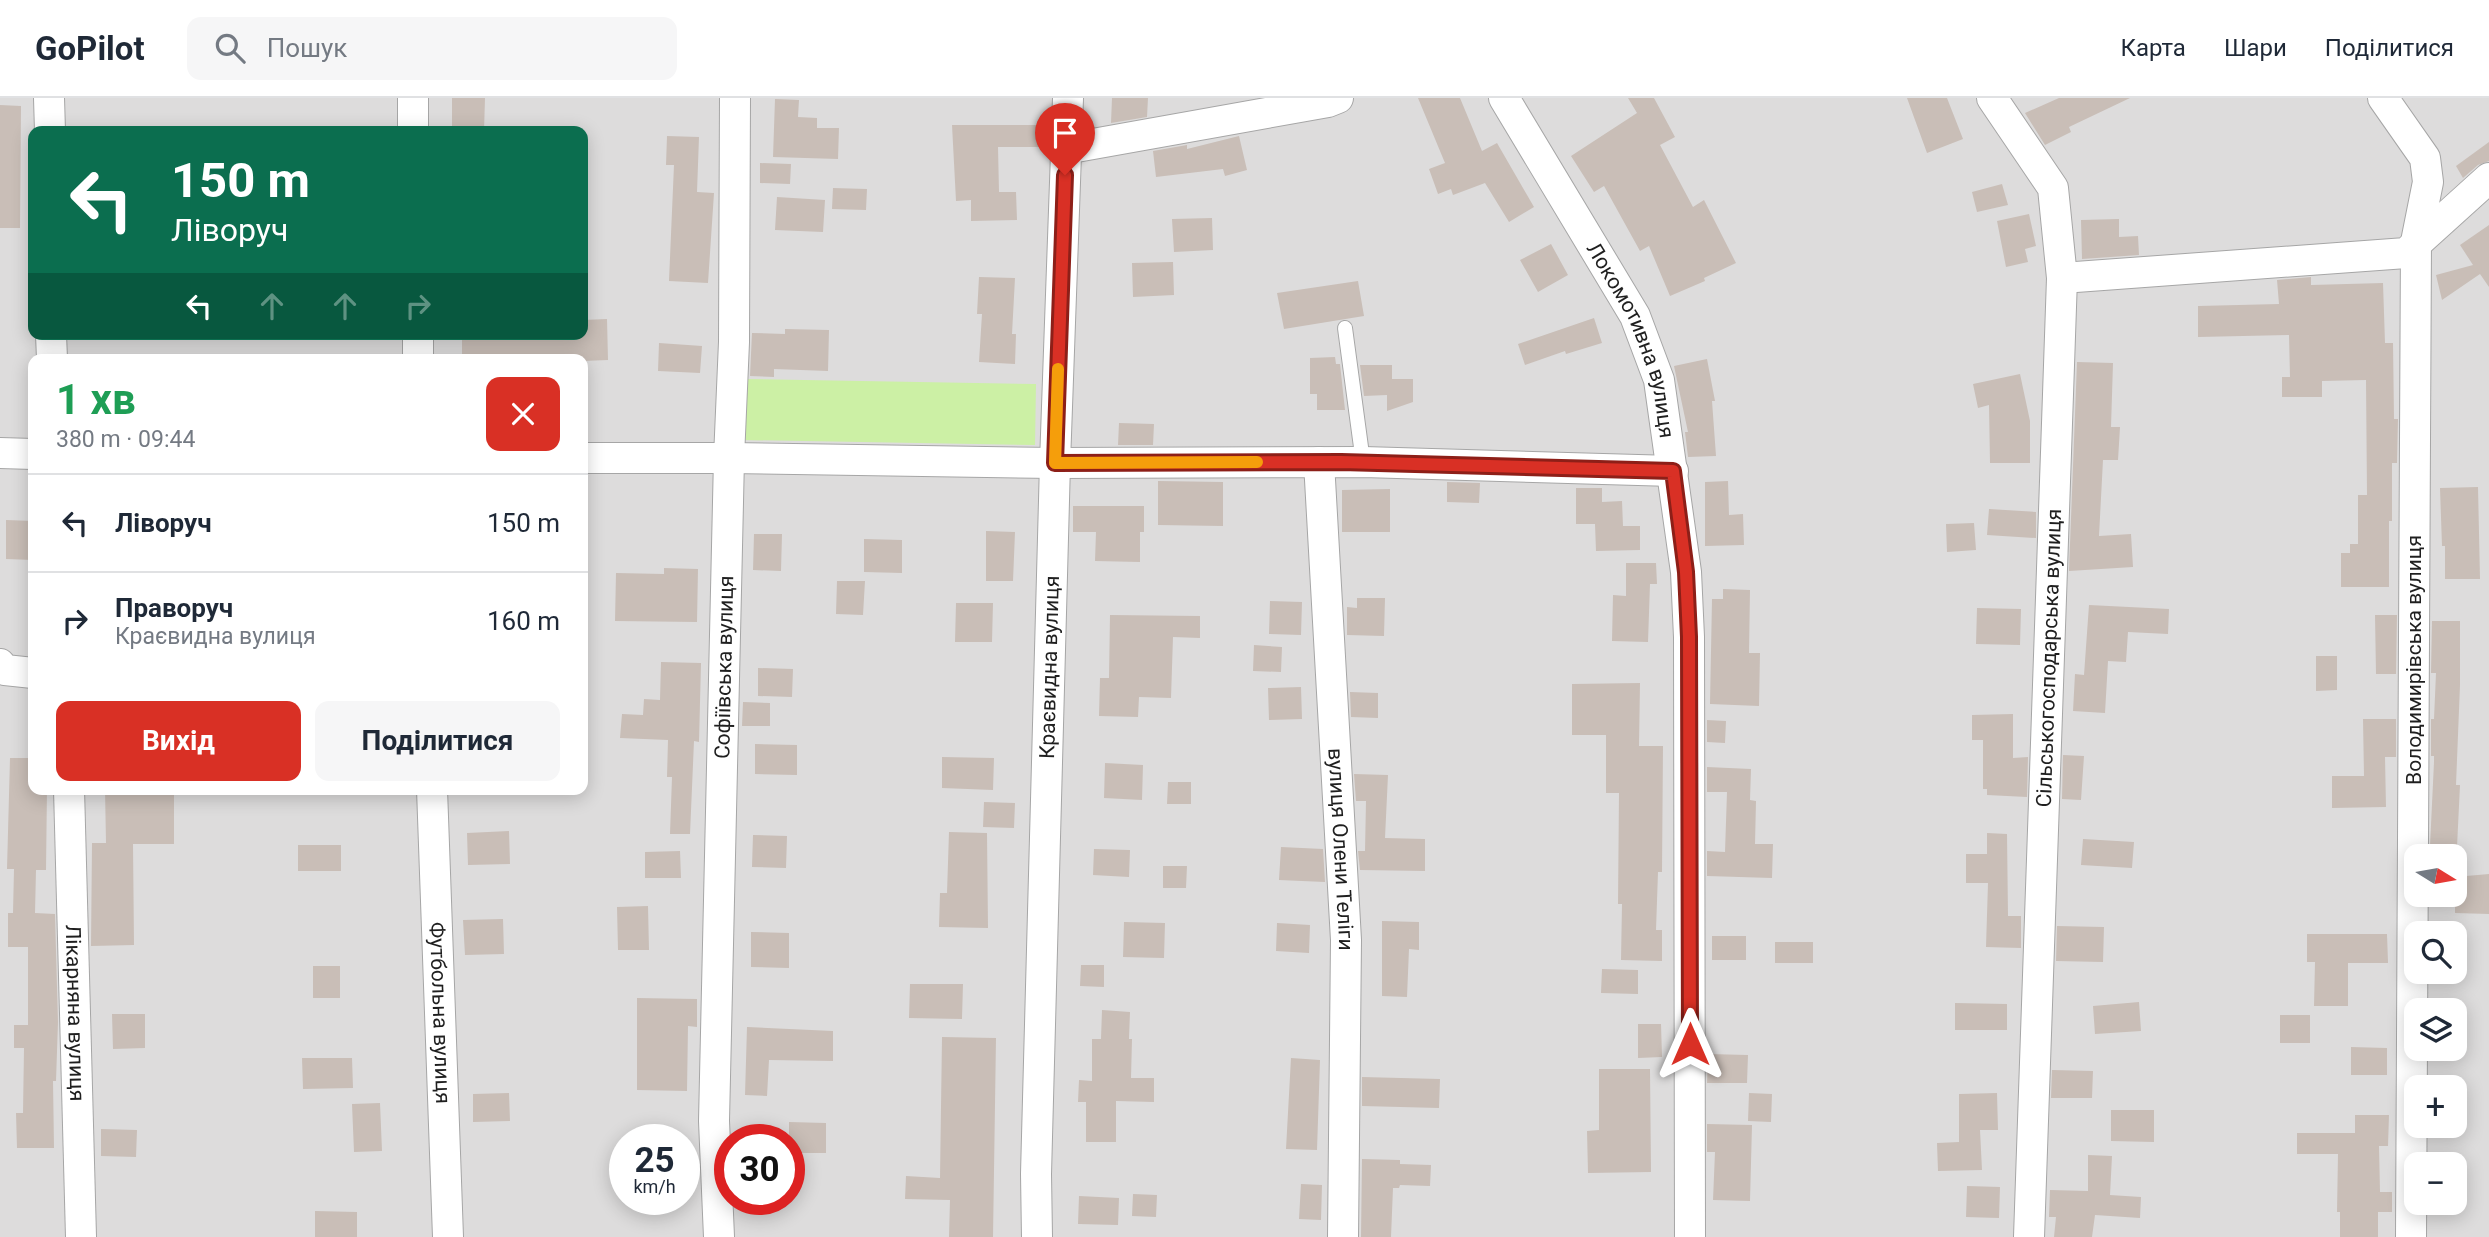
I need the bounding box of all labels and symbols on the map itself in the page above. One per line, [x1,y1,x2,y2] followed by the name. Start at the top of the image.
[1035,103,1095,175] pin
[1582,238,1679,439] street label: Локомотивна вулиця
[2032,508,2066,808] street label: Сільськогосподарська вулиця
[2402,535,2426,785] street label: Володимирівська вулиця
[710,575,738,759] street label: Софіївська вулиця
[1035,575,1064,759] street label: Краєвидна вулиця
[1323,748,1358,951] street label: вулиця Олени Теліги
[2404,844,2468,906] north arrow
[425,922,455,1104] street label: Футбольна вулиця
[61,924,89,1102] street label: Лікарняна вулиця
[1653,1007,1727,1081] position arrow
[714,1124,805,1215] speed limit sign: 30

